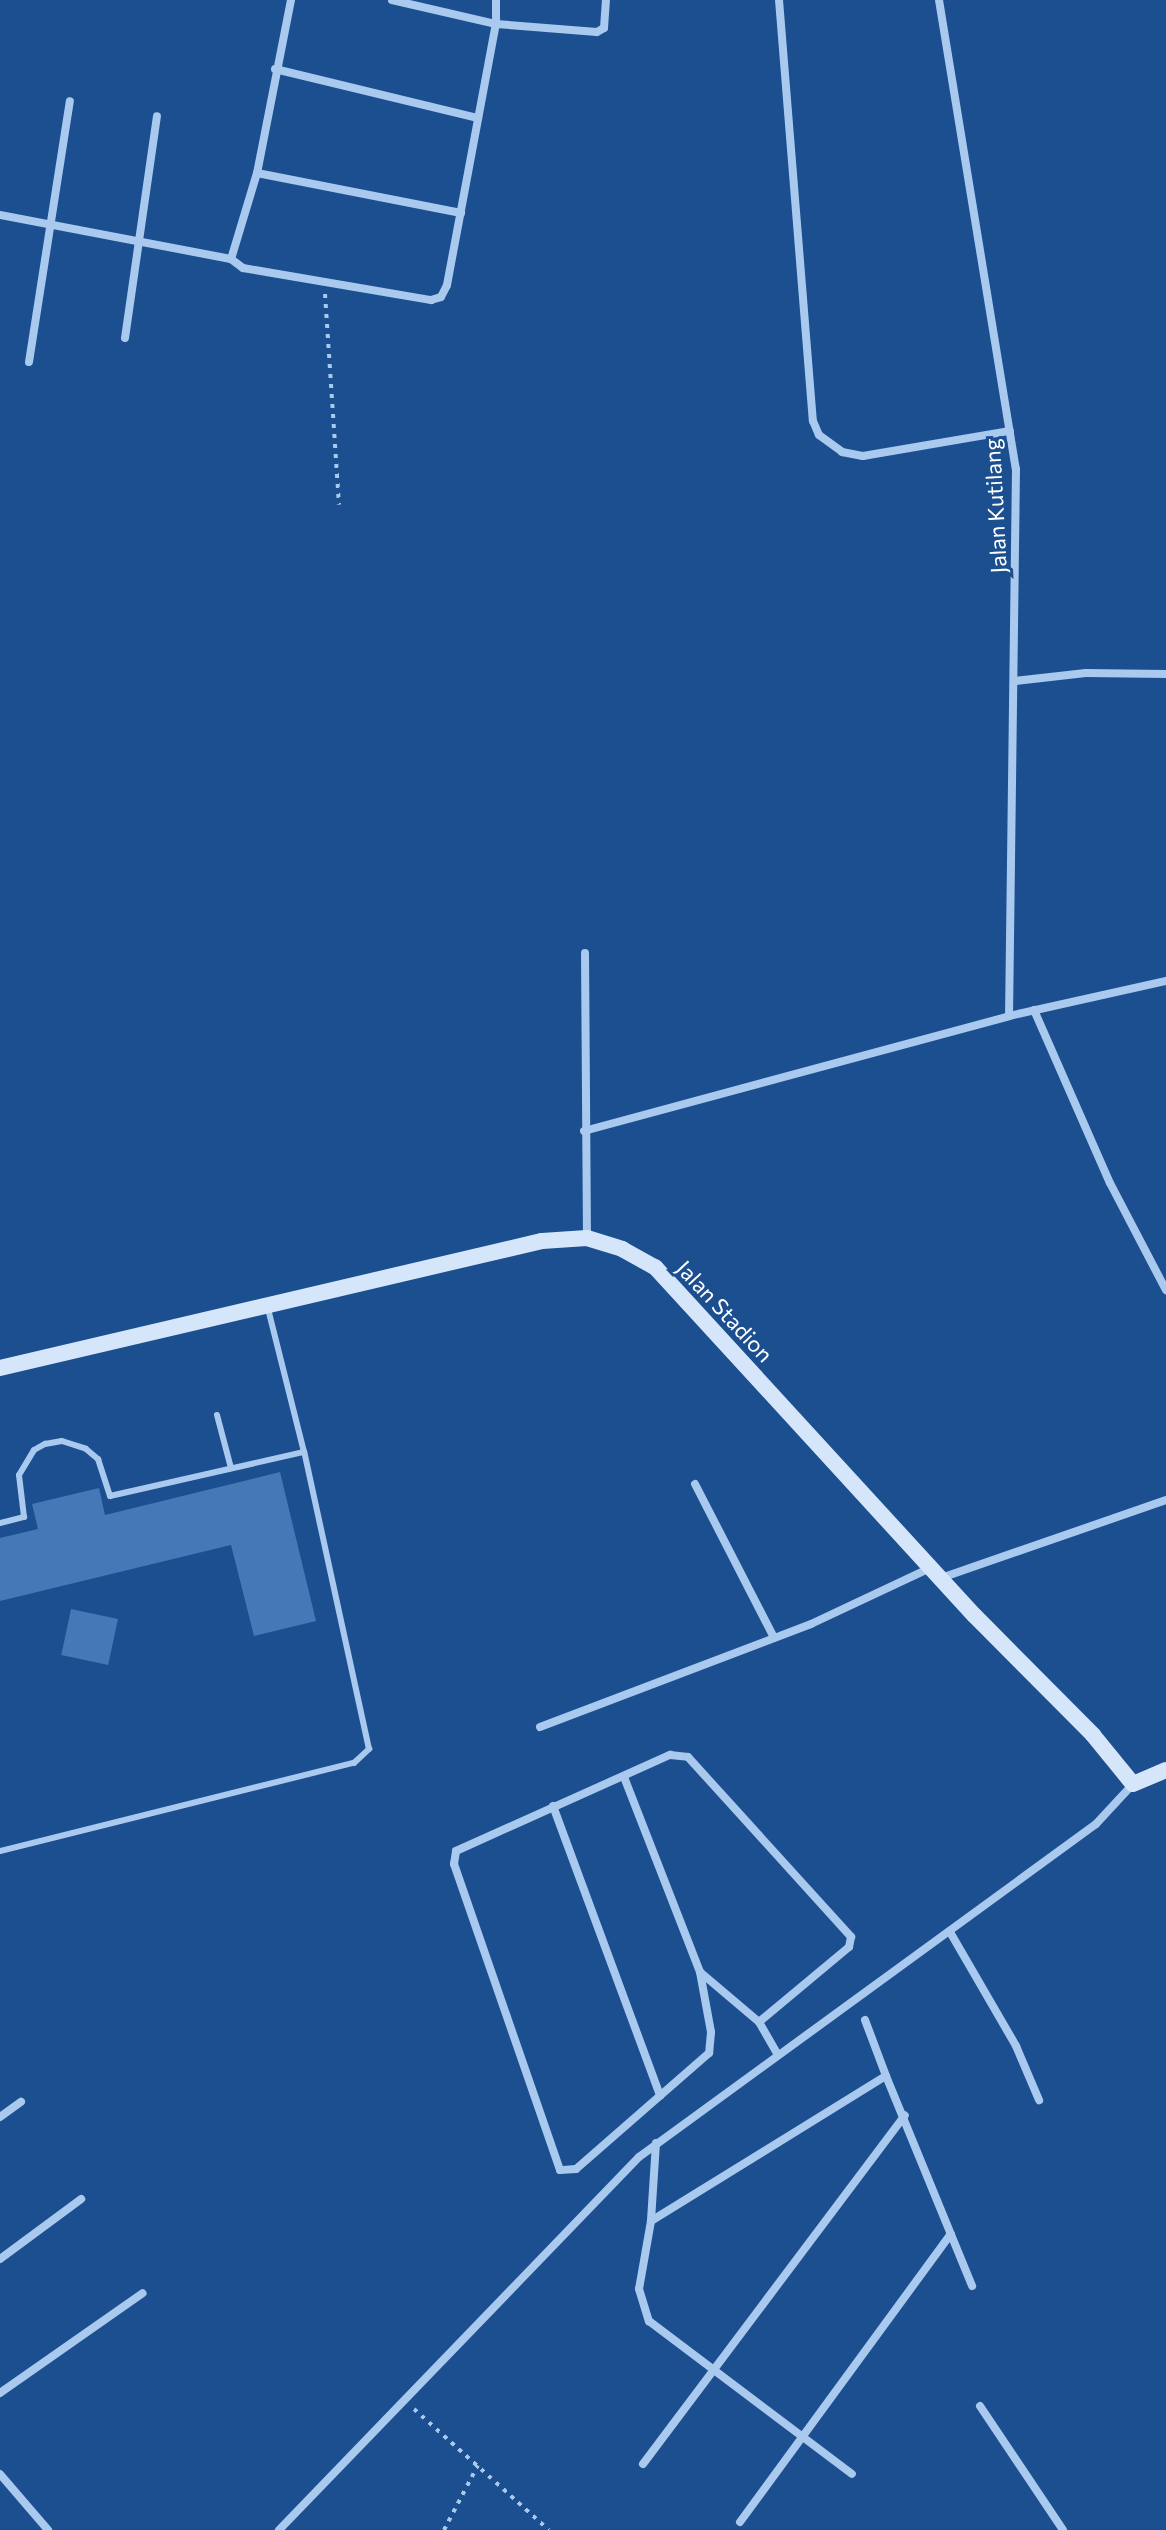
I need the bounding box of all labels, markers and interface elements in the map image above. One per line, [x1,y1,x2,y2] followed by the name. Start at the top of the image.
[978,438,1012,574] street label: Jalan Kutilang
[671,1255,779,1367] street label: Jalan Stadion

